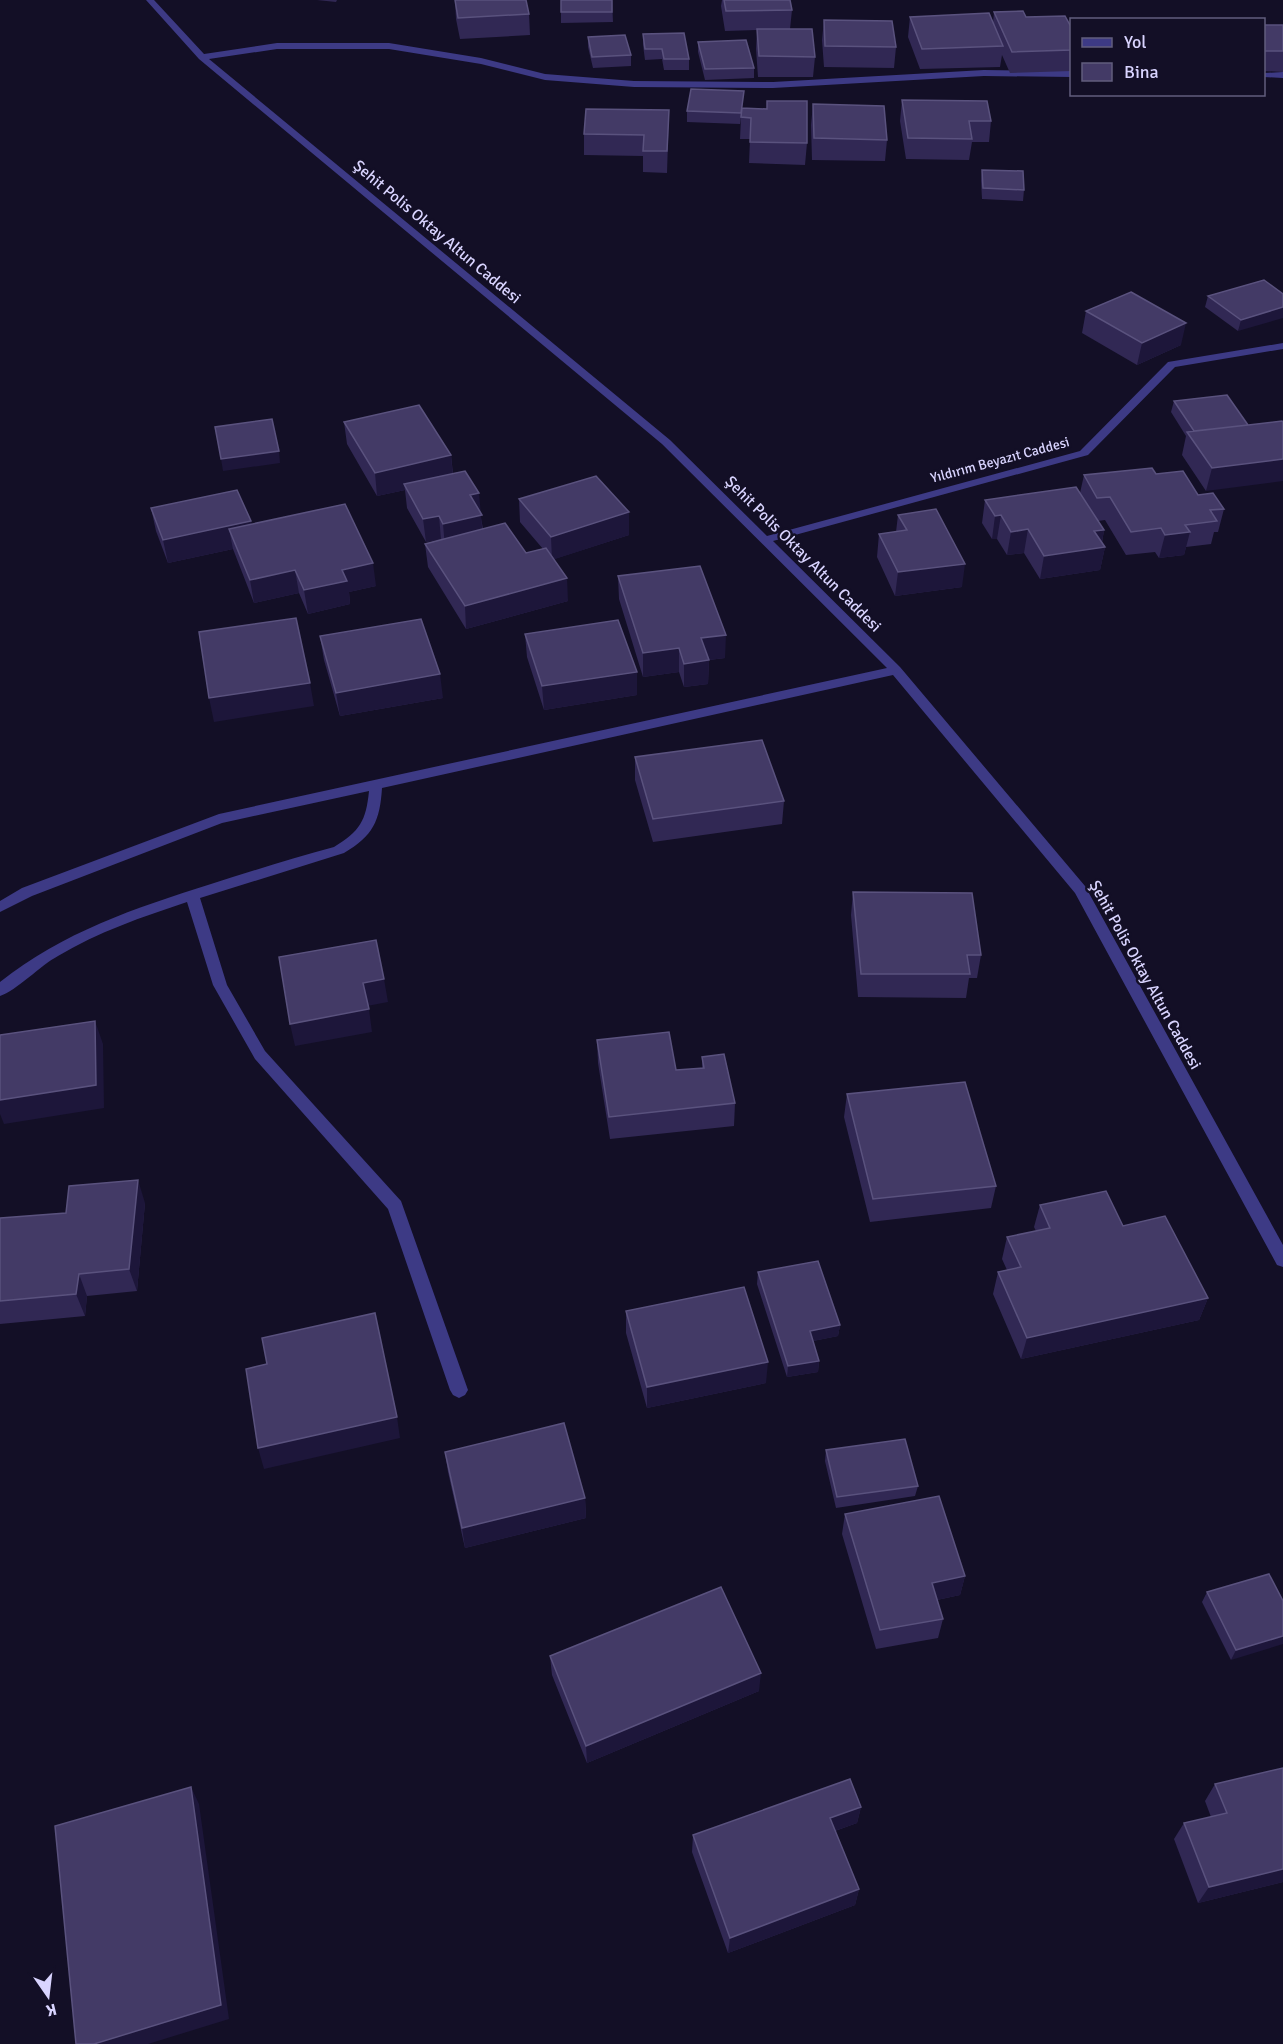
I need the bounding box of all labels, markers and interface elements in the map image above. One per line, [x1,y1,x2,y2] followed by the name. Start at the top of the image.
[1070,18,1265,96] legend
[1124,31,1147,53] text: Yol
[1124,61,1159,83] text: Bina
[349,156,525,308] street label: Şehit Polis Oktay Altun Caddesi
[929,433,1071,487] street label: Yıldırım Beyazıt Caddesi
[721,472,885,636] street label: Şehit Polis Oktay Altun Caddesi
[1085,877,1205,1073] street label: Şehit Polis Oktay Altun Caddesi
[18,1966,78,2026] north arrow
[44,1999,59,2021] text: K

